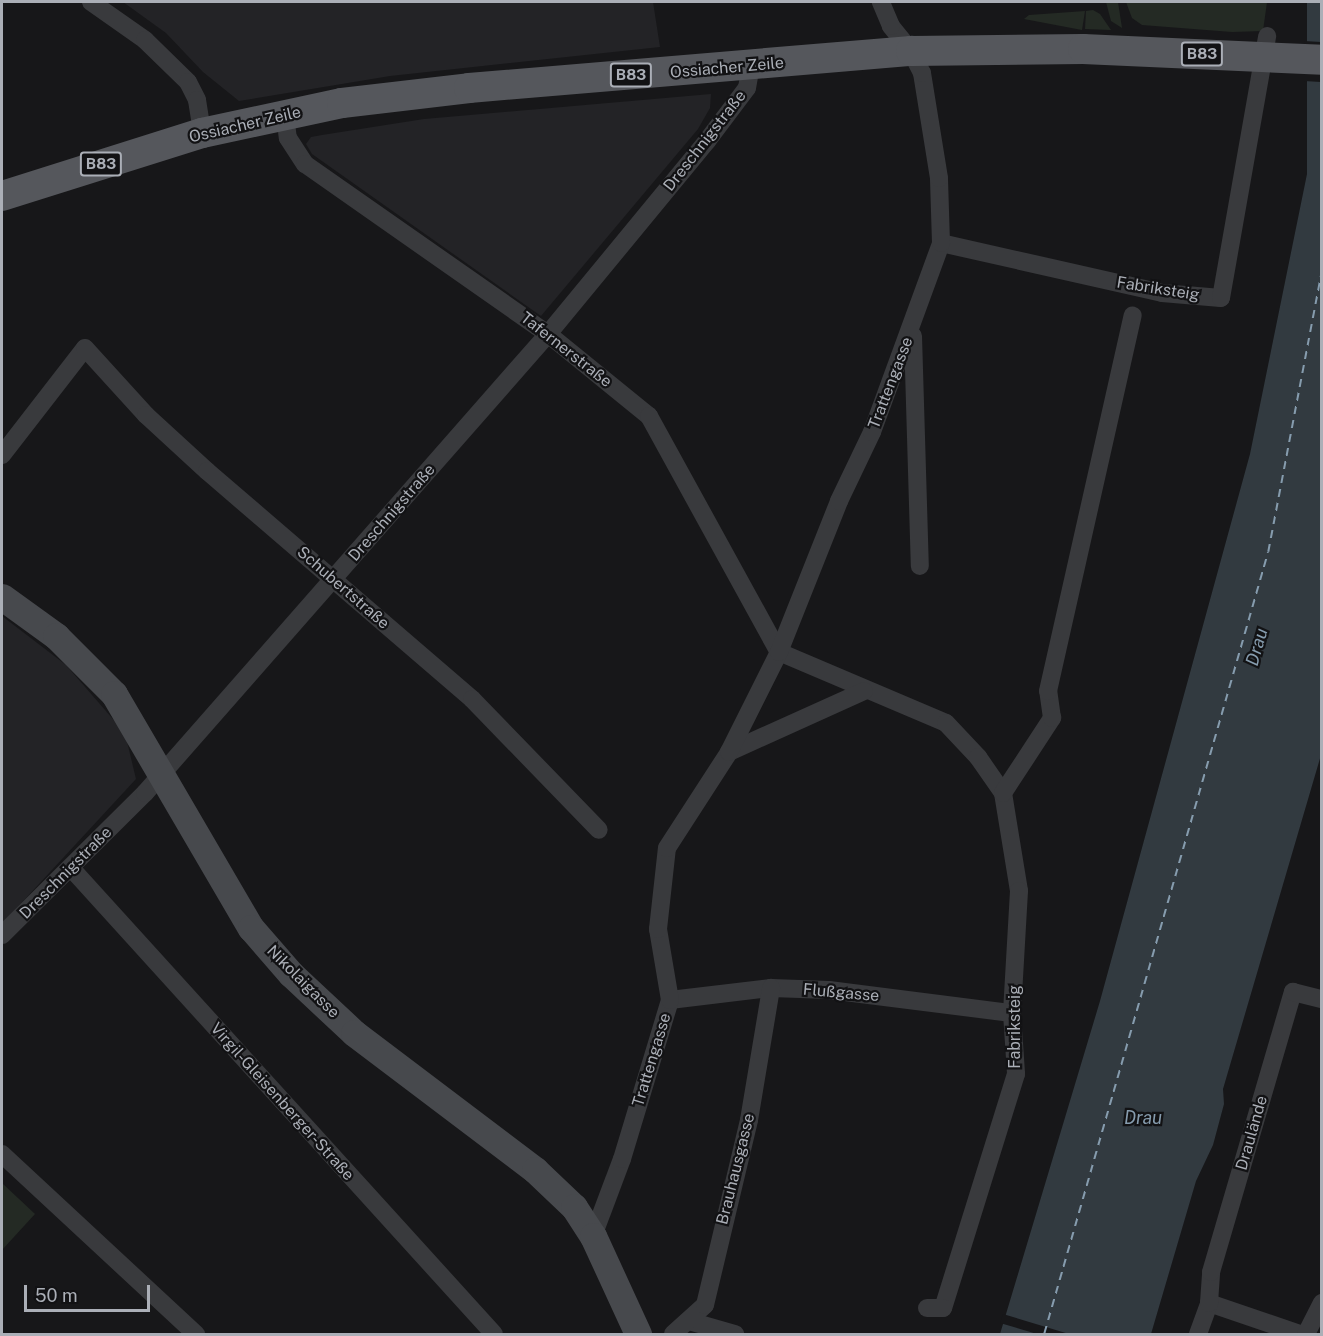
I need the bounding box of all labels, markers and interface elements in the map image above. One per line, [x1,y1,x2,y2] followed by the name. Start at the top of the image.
[1180,42,1224,66] road number: B83
[669,53,785,83] street label: Ossiacher Zeile
[608,63,654,87] road number: B83
[660,87,750,195] street label: Dreschnigstraße
[187,103,303,147] street label: Ossiacher Zeile
[78,152,124,176] road number: B83
[1115,273,1201,305] street label: Fabriksteig
[517,308,615,392] street label: Tafernerstraße
[865,334,917,432] street label: Trattengasse
[345,461,439,565] street label: Dreschnigstraße
[293,543,393,633] street label: Schubertstraße
[1241,626,1273,668] water label: Drau
[16,823,116,923] street label: Dreschnigstraße
[263,942,343,1022] street label: Nikolaigasse
[802,980,880,1006] street label: Flußgasse
[1005,985,1025,1069] street label: Fabriksteig
[629,1011,675,1109] street label: Trattengasse
[206,1019,358,1185] street label: Virgil-Gleisenberger-Straße
[1232,1093,1272,1173] street label: Draulände
[1124,1107,1162,1129] water label: Drau
[713,1111,759,1227] street label: Brauhausgasse
[27,1273,153,1311] scale bar
[35,1285,78,1306] text: 50 m

